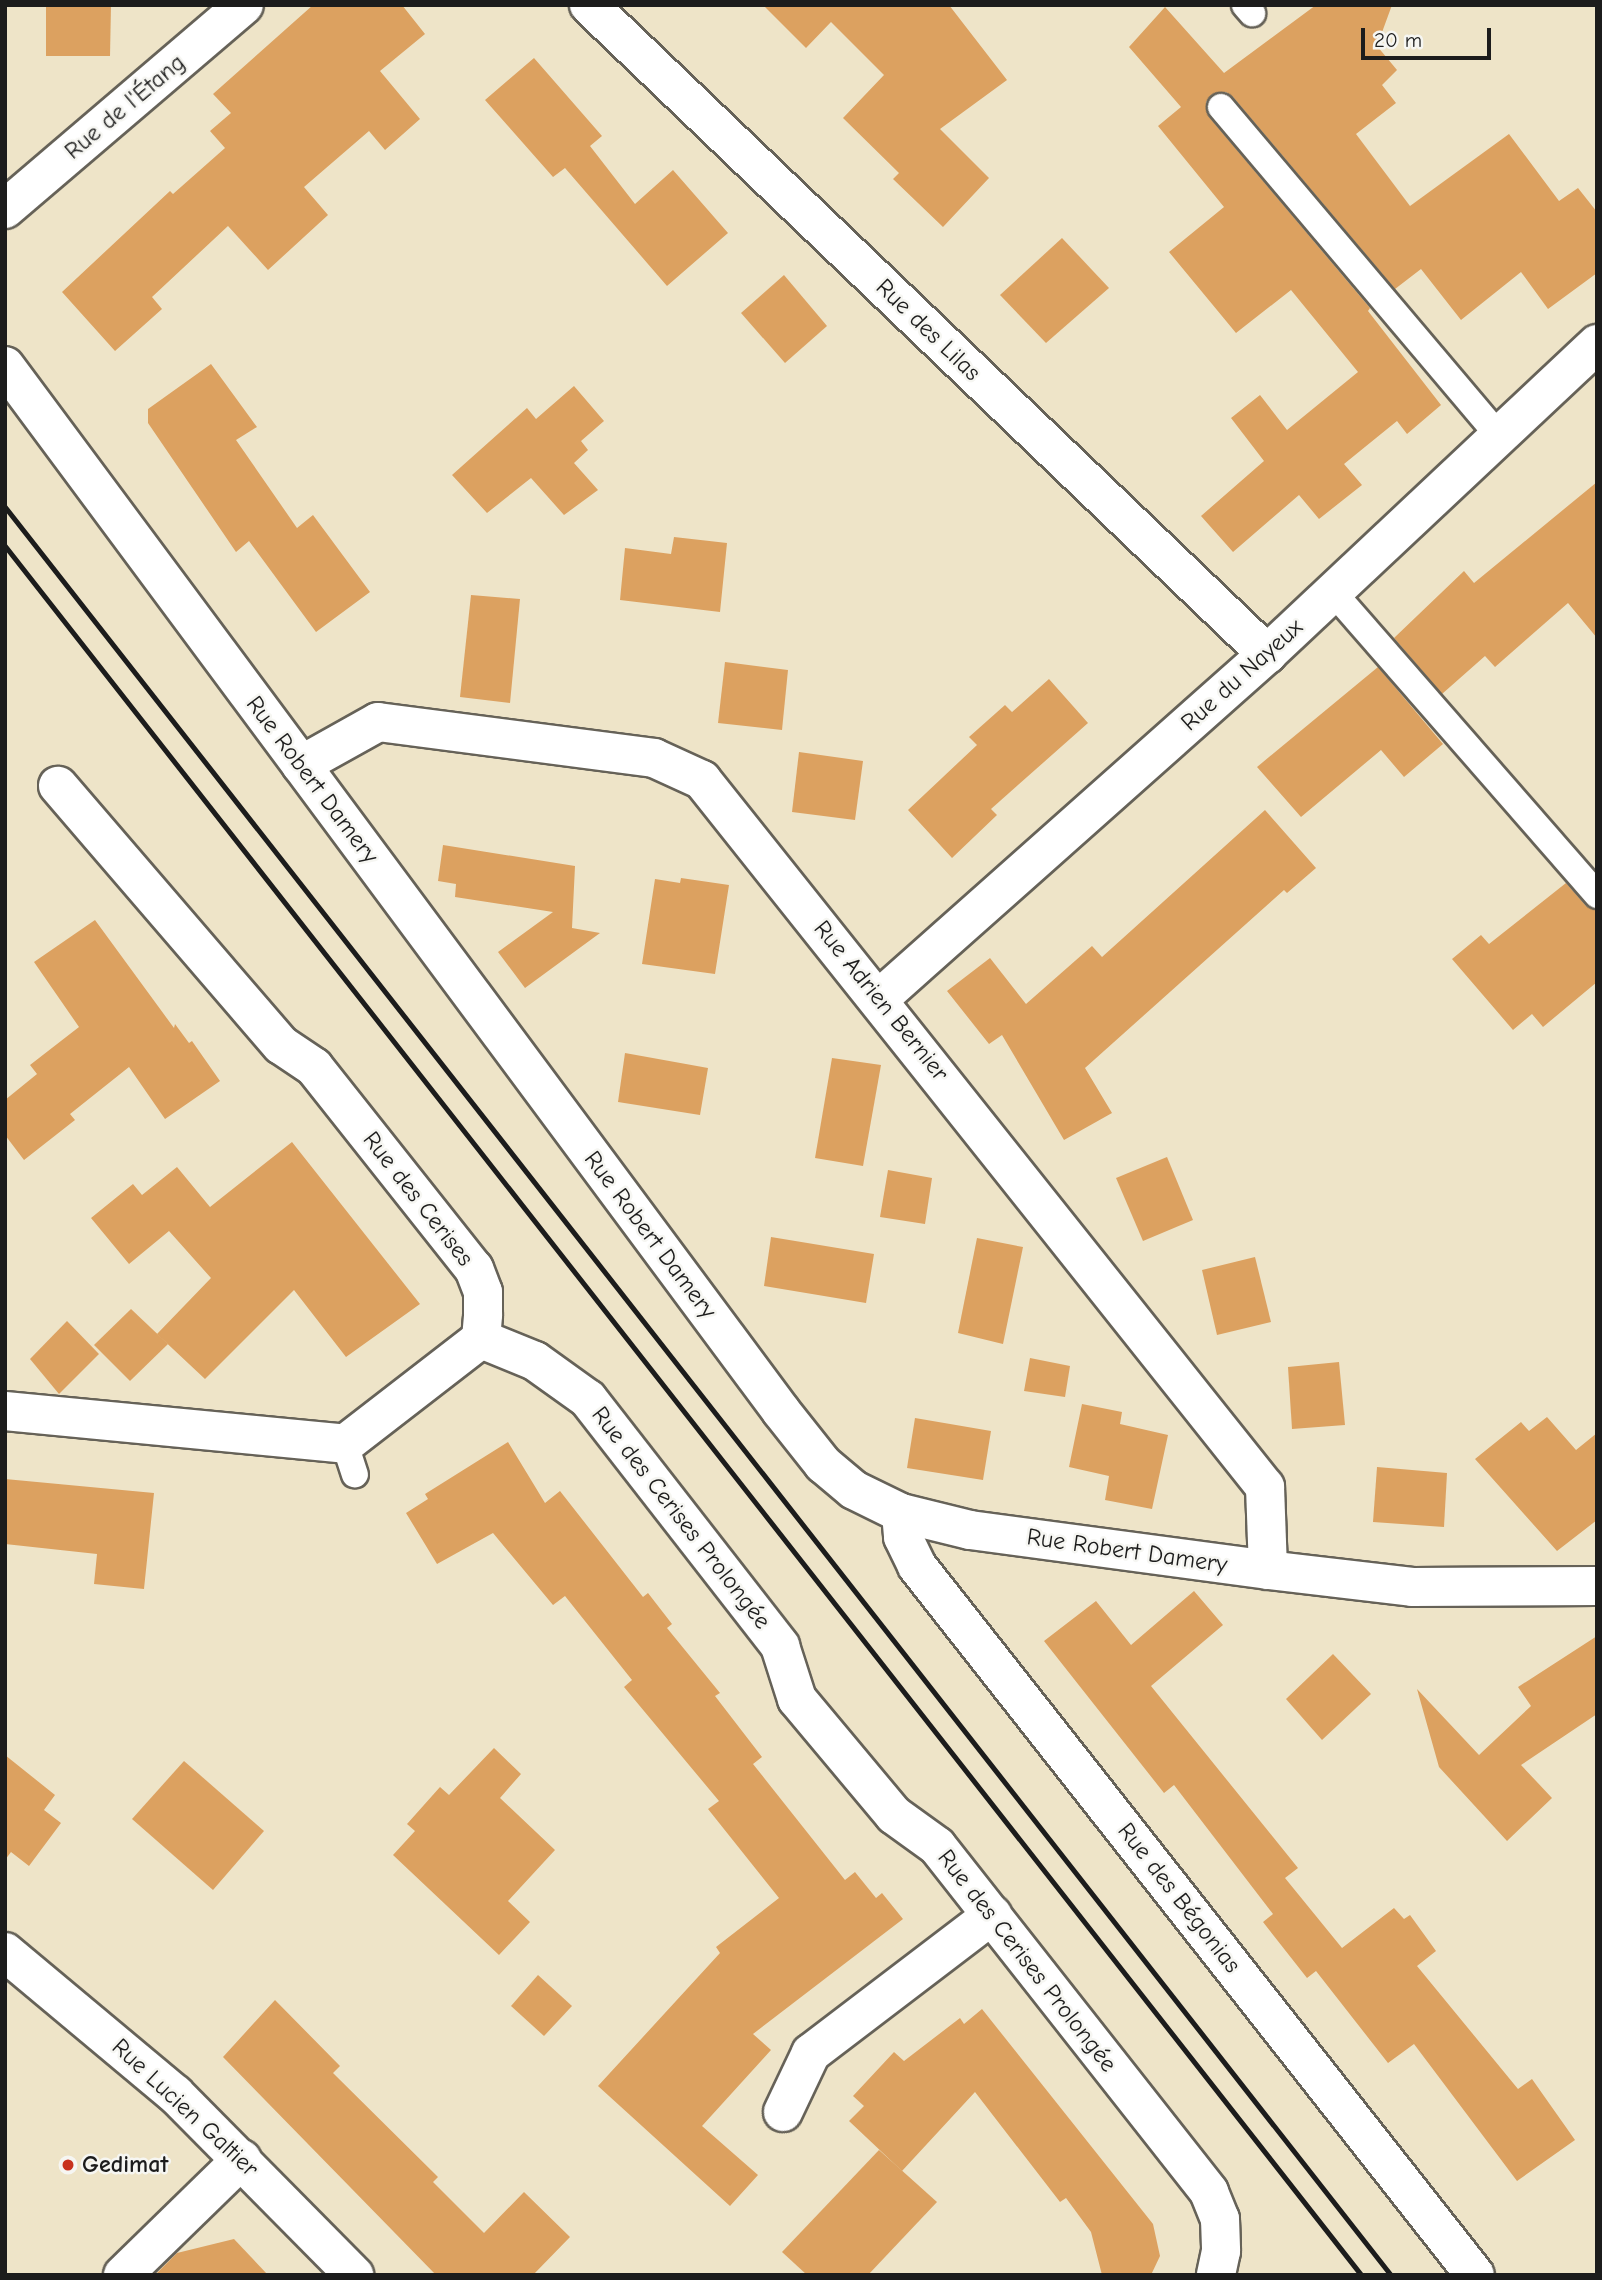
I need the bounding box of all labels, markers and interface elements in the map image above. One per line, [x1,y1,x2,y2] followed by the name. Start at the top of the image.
[1364,14,1494,58] scale bar
[1374,28,1422,52] text: 20 m
[59,48,191,166] street label: Rue de l'Étang
[870,273,986,387] street label: Rue des Lilas
[1175,613,1309,737] street label: Rue du Nayeux
[240,691,384,869] street label: Rue Robert Damery
[807,915,955,1087] street label: Rue Adrien Bernier
[356,1126,480,1272] street label: Rue des Cerises
[578,1146,722,1324] street label: Rue Robert Damery
[585,1401,777,1635] street label: Rue des Cerises Prolongée
[1025,1523,1229,1579] street label: Rue Robert Damery
[1111,1817,1247,1979] street label: Rue des Bégonias
[931,1844,1123,2078] street label: Rue des Cerises Prolongée
[106,2033,264,2183] street label: Rue Lucien Galtier
[82,2151,168,2179] place label: Gedimat
[60,2157,76,2173] marker: Gedimat

